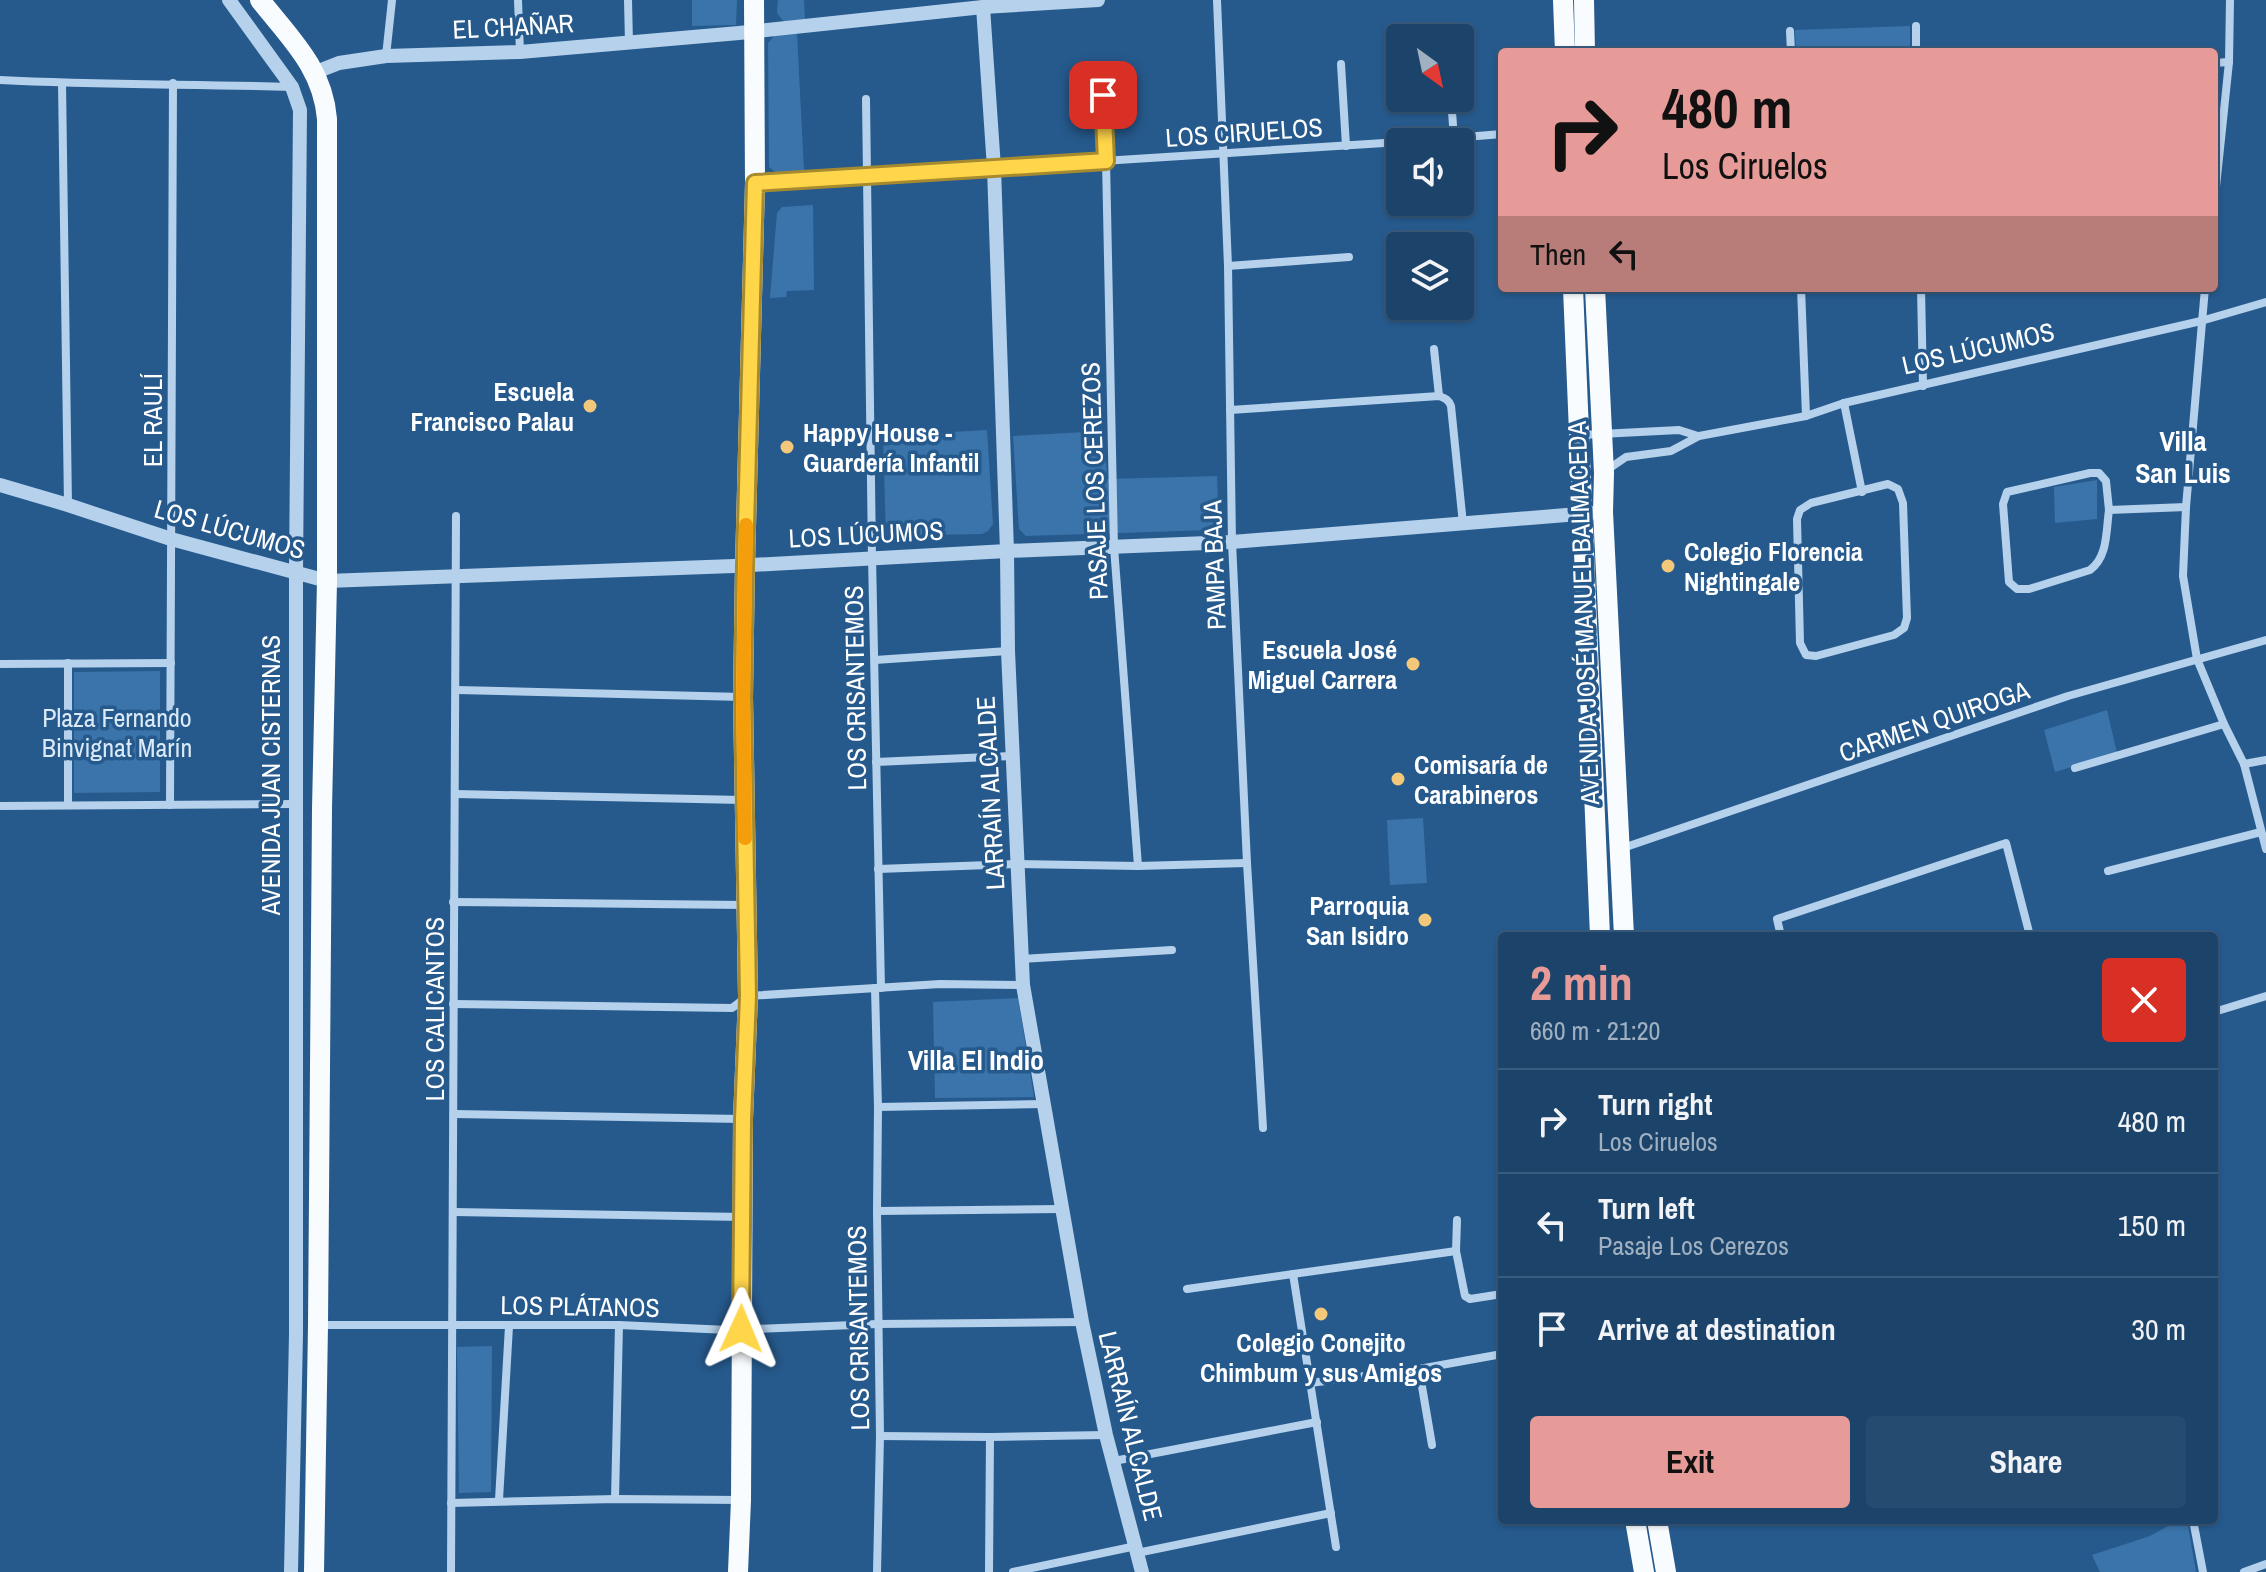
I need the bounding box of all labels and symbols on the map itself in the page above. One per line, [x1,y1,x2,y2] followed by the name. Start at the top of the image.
[452,5,574,47] street label: EL CHAÑAR
[1386,24,1474,112] north arrow
[1069,61,1137,129] pin
[1164,109,1324,155] street label: LOS CIRUELOS
[1898,313,2058,383] street label: LOS LÚCUMOS
[1072,362,1116,600] street label: PASAJE LOS CEREZOS
[135,373,170,467] street label: EL RAULÍ
[410,374,574,439] place label: Escuela Francisco Palau
[581,397,599,415] marker: Escuela Francisco Palau
[803,415,980,480] place label: Happy House - Guardería Infantil
[1559,420,1607,806] street label: AVENIDA JOSÉ MANUEL BALMACEDA
[2135,422,2231,492] district label: Villa San Luis
[778,438,796,456] marker: Happy House - Guardería Infantil
[151,491,309,567] street label: LOS LÚCUMOS
[1194,499,1234,630] street label: PAMPA BAJA
[788,512,944,556] street label: LOS LÚCUMOS
[1684,534,1863,599] place label: Colegio Florencia Nightingale
[1659,557,1677,575] marker: Colegio Florencia Nightingale
[836,585,874,791] street label: LOS CRISANTEMOS
[1248,632,1397,697] place label: Escuela José Miguel Carrera
[253,635,288,916] street label: AVENIDA JUAN CISTERNAS
[1404,655,1422,673] marker: Escuela José Miguel Carrera
[1834,672,2035,770] street label: CARMEN QUIROGA
[967,695,1013,891] street label: LARRAÍN ALCALDE
[42,700,192,765] park label: Plaza Fernando Binvignat Marín
[1414,747,1548,812] place label: Comisaría de Carabineros
[1389,770,1407,788] marker: Comisaría de Carabineros
[1306,888,1409,953] place label: Parroquia San Isidro
[1416,911,1434,929] marker: Parroquia San Isidro
[417,917,452,1101] street label: LOS CALICANTOS
[908,1041,1044,1079] district label: Villa El Indio
[839,1225,877,1431] street label: LOS CRISANTEMOS
[500,1287,660,1325] street label: LOS PLÁTANOS
[699,1287,783,1371] position arrow
[1312,1305,1330,1323] marker: Colegio Conejito Chimbum y sus Amigos
[1200,1325,1442,1390] place label: Colegio Conejito Chimbum y sus Amigos
[1091,1327,1171,1525] street label: LARRAÍN ALCALDE

